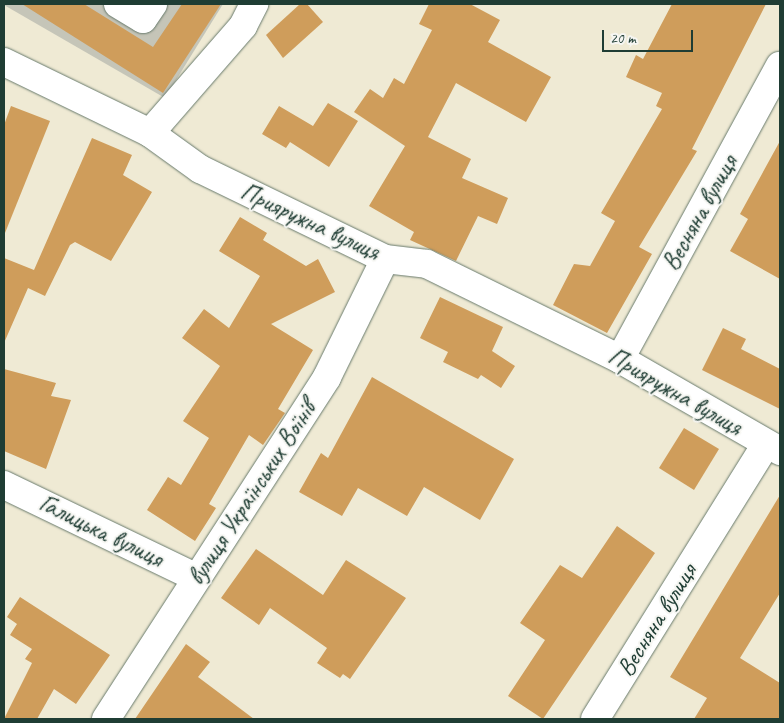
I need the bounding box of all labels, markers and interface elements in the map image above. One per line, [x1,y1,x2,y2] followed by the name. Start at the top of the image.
[604,20,695,52] scale bar
[610,29,636,48] text: 20 m
[656,150,744,276] street label: Весняна вулиця
[235,177,385,267] street label: Прияружна вулиця
[602,341,748,443] street label: Прияружна вулиця
[181,395,323,591] street label: вулиця Українських Воїнів
[35,488,167,574] street label: Галицька вулиця
[611,558,703,682] street label: Весняна вулиця

